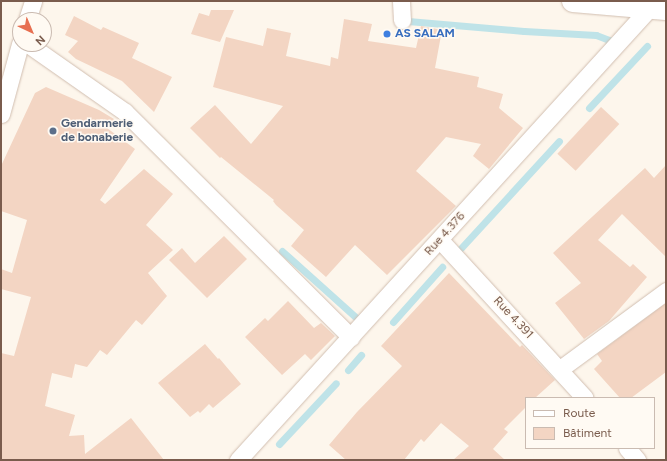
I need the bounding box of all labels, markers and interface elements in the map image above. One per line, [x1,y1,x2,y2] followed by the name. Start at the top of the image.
[12,12,52,52] north arrow
[395,27,455,41] place label: AS SALAM
[382,29,392,39] marker: AS SALAM
[32,33,48,48] text: N
[61,117,133,145] place label: Gendarmerie de bonaberie
[48,126,58,136] marker: Gendarmerie de bonaberie
[422,209,468,259] street label: Rue 4.376
[490,294,536,342] street label: Rue 4.391
[525,397,655,449] legend
[563,406,595,420] text: Route
[563,426,612,440] text: Bâtiment

